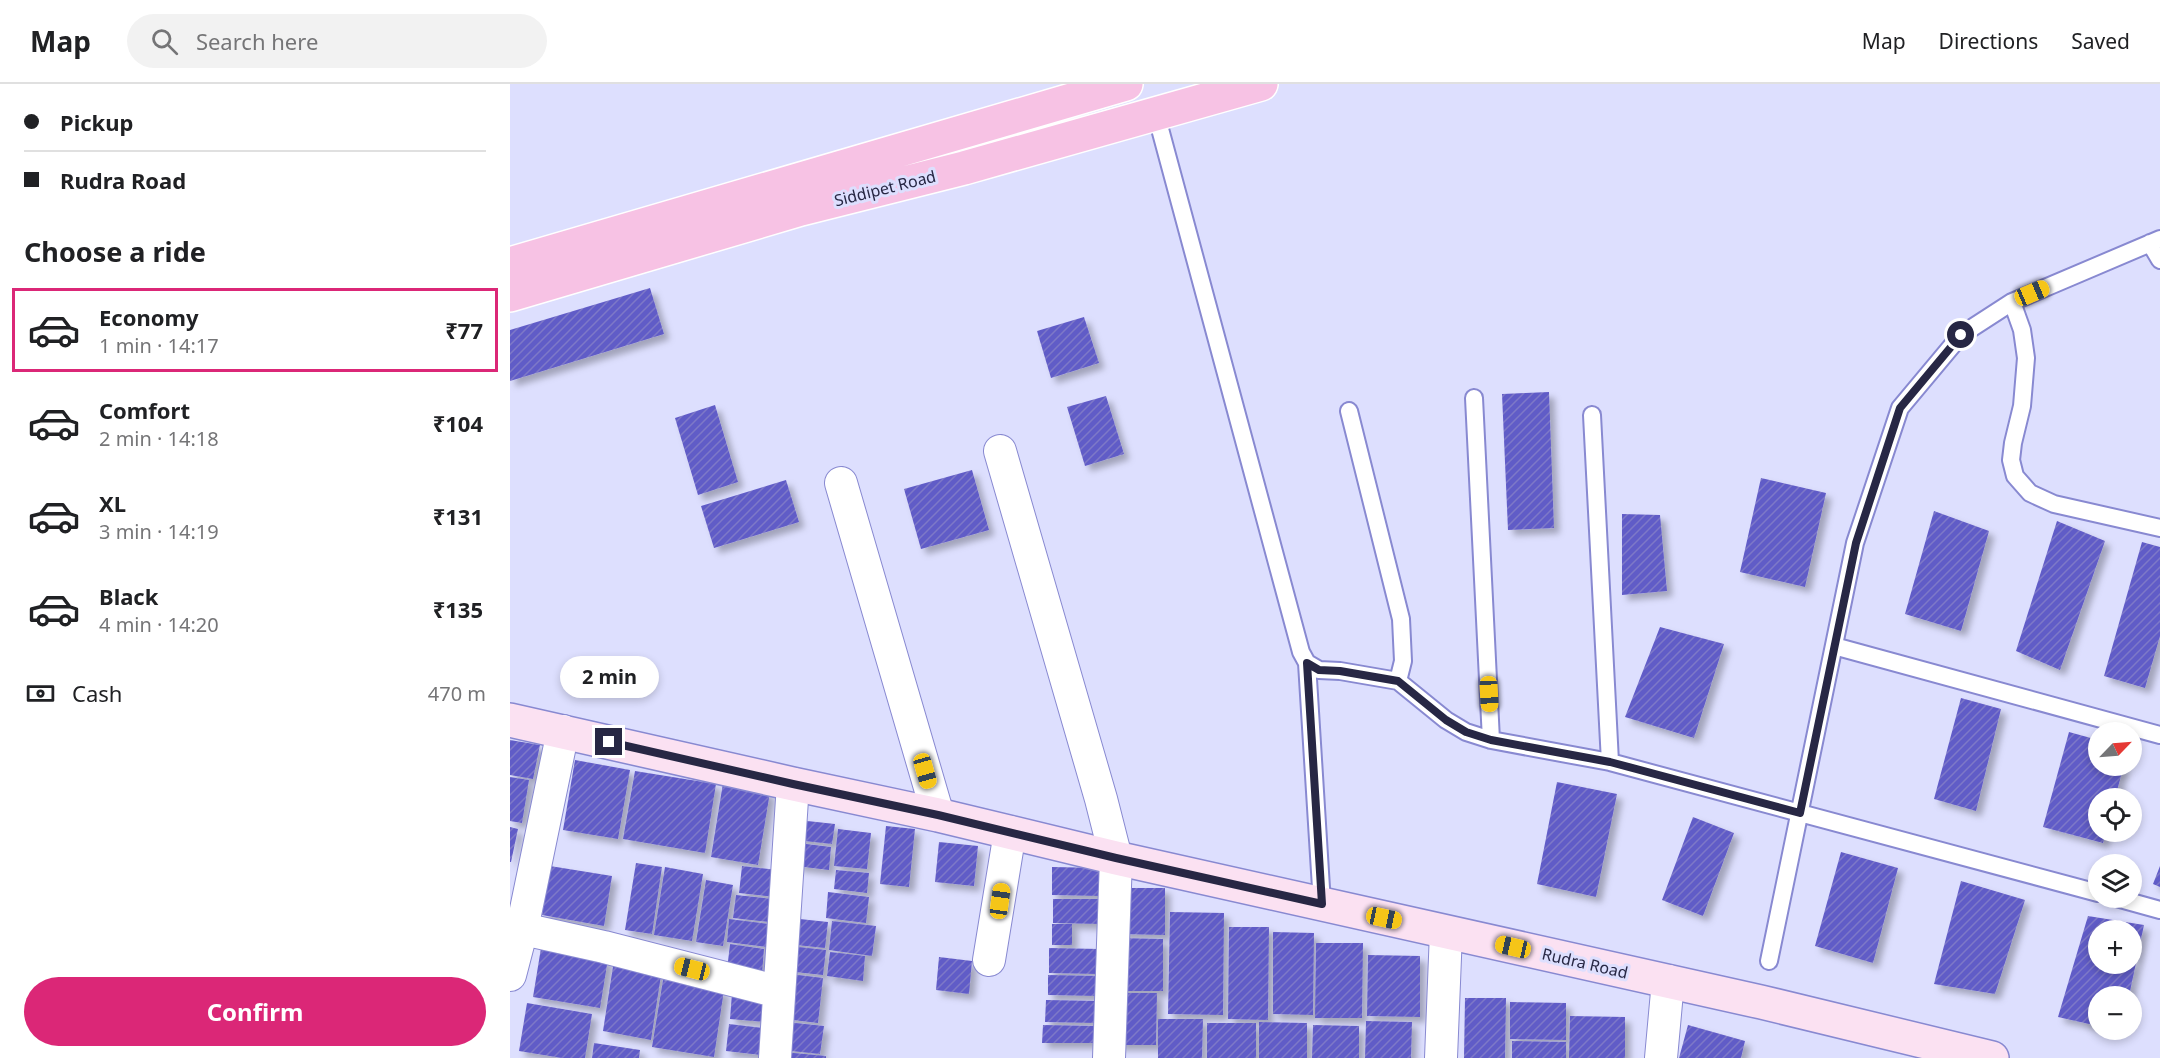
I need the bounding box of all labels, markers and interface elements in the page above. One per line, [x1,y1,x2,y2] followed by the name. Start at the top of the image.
[127,14,547,68] search box
[30,22,91,60] text: Map
[148,25,181,58] icon: search
[196,26,318,56] text: Search here
[1862,27,1906,55] text: Map
[1939,27,2038,55] text: Directions
[2071,27,2130,55] text: Saved
[60,107,133,137] text: Pickup
[60,165,186,195] text: Rudra Road
[832,165,938,211] street label: Siddipet Road
[24,233,206,270] text: Choose a ride
[2012,278,2052,308] car
[99,302,198,332] text: Economy
[27,303,81,357] icon: car
[445,315,483,345] text: ₹77
[1947,321,1974,348] route start
[99,332,219,359] text: 1 min · 14:17
[99,395,190,425] text: Comfort
[27,396,81,450] icon: car
[433,408,483,438] text: ₹104
[99,425,219,452] text: 2 min · 14:18
[99,488,126,518] text: XL
[27,489,81,543] icon: car
[433,501,483,531] text: ₹131
[99,518,219,545] text: 3 min · 14:19
[99,581,158,611] text: Black
[27,582,81,636] icon: car
[433,594,483,624] text: ₹135
[99,611,219,638] text: 4 min · 14:20
[560,655,658,697] callout: 2 min
[582,663,637,690] text: 2 min
[1479,676,1499,712] car
[24,677,57,710] icon: cash
[72,678,122,708] text: Cash
[428,680,486,707] text: 470 m
[2088,722,2142,776] north arrow
[2088,722,2142,1040] map controls
[595,728,622,755] route end
[911,751,939,791] car
[2088,788,2142,842] button: locate
[2088,854,2142,908] button: layers
[989,882,1011,920] car
[1365,905,1403,931] car
[2088,920,2142,974] button: +
[1493,934,1533,960] car
[1540,942,1630,984] street label: Rudra Road
[672,956,712,982] car
[24,977,486,1046] button: Confirm
[2088,986,2142,1040] button: −

